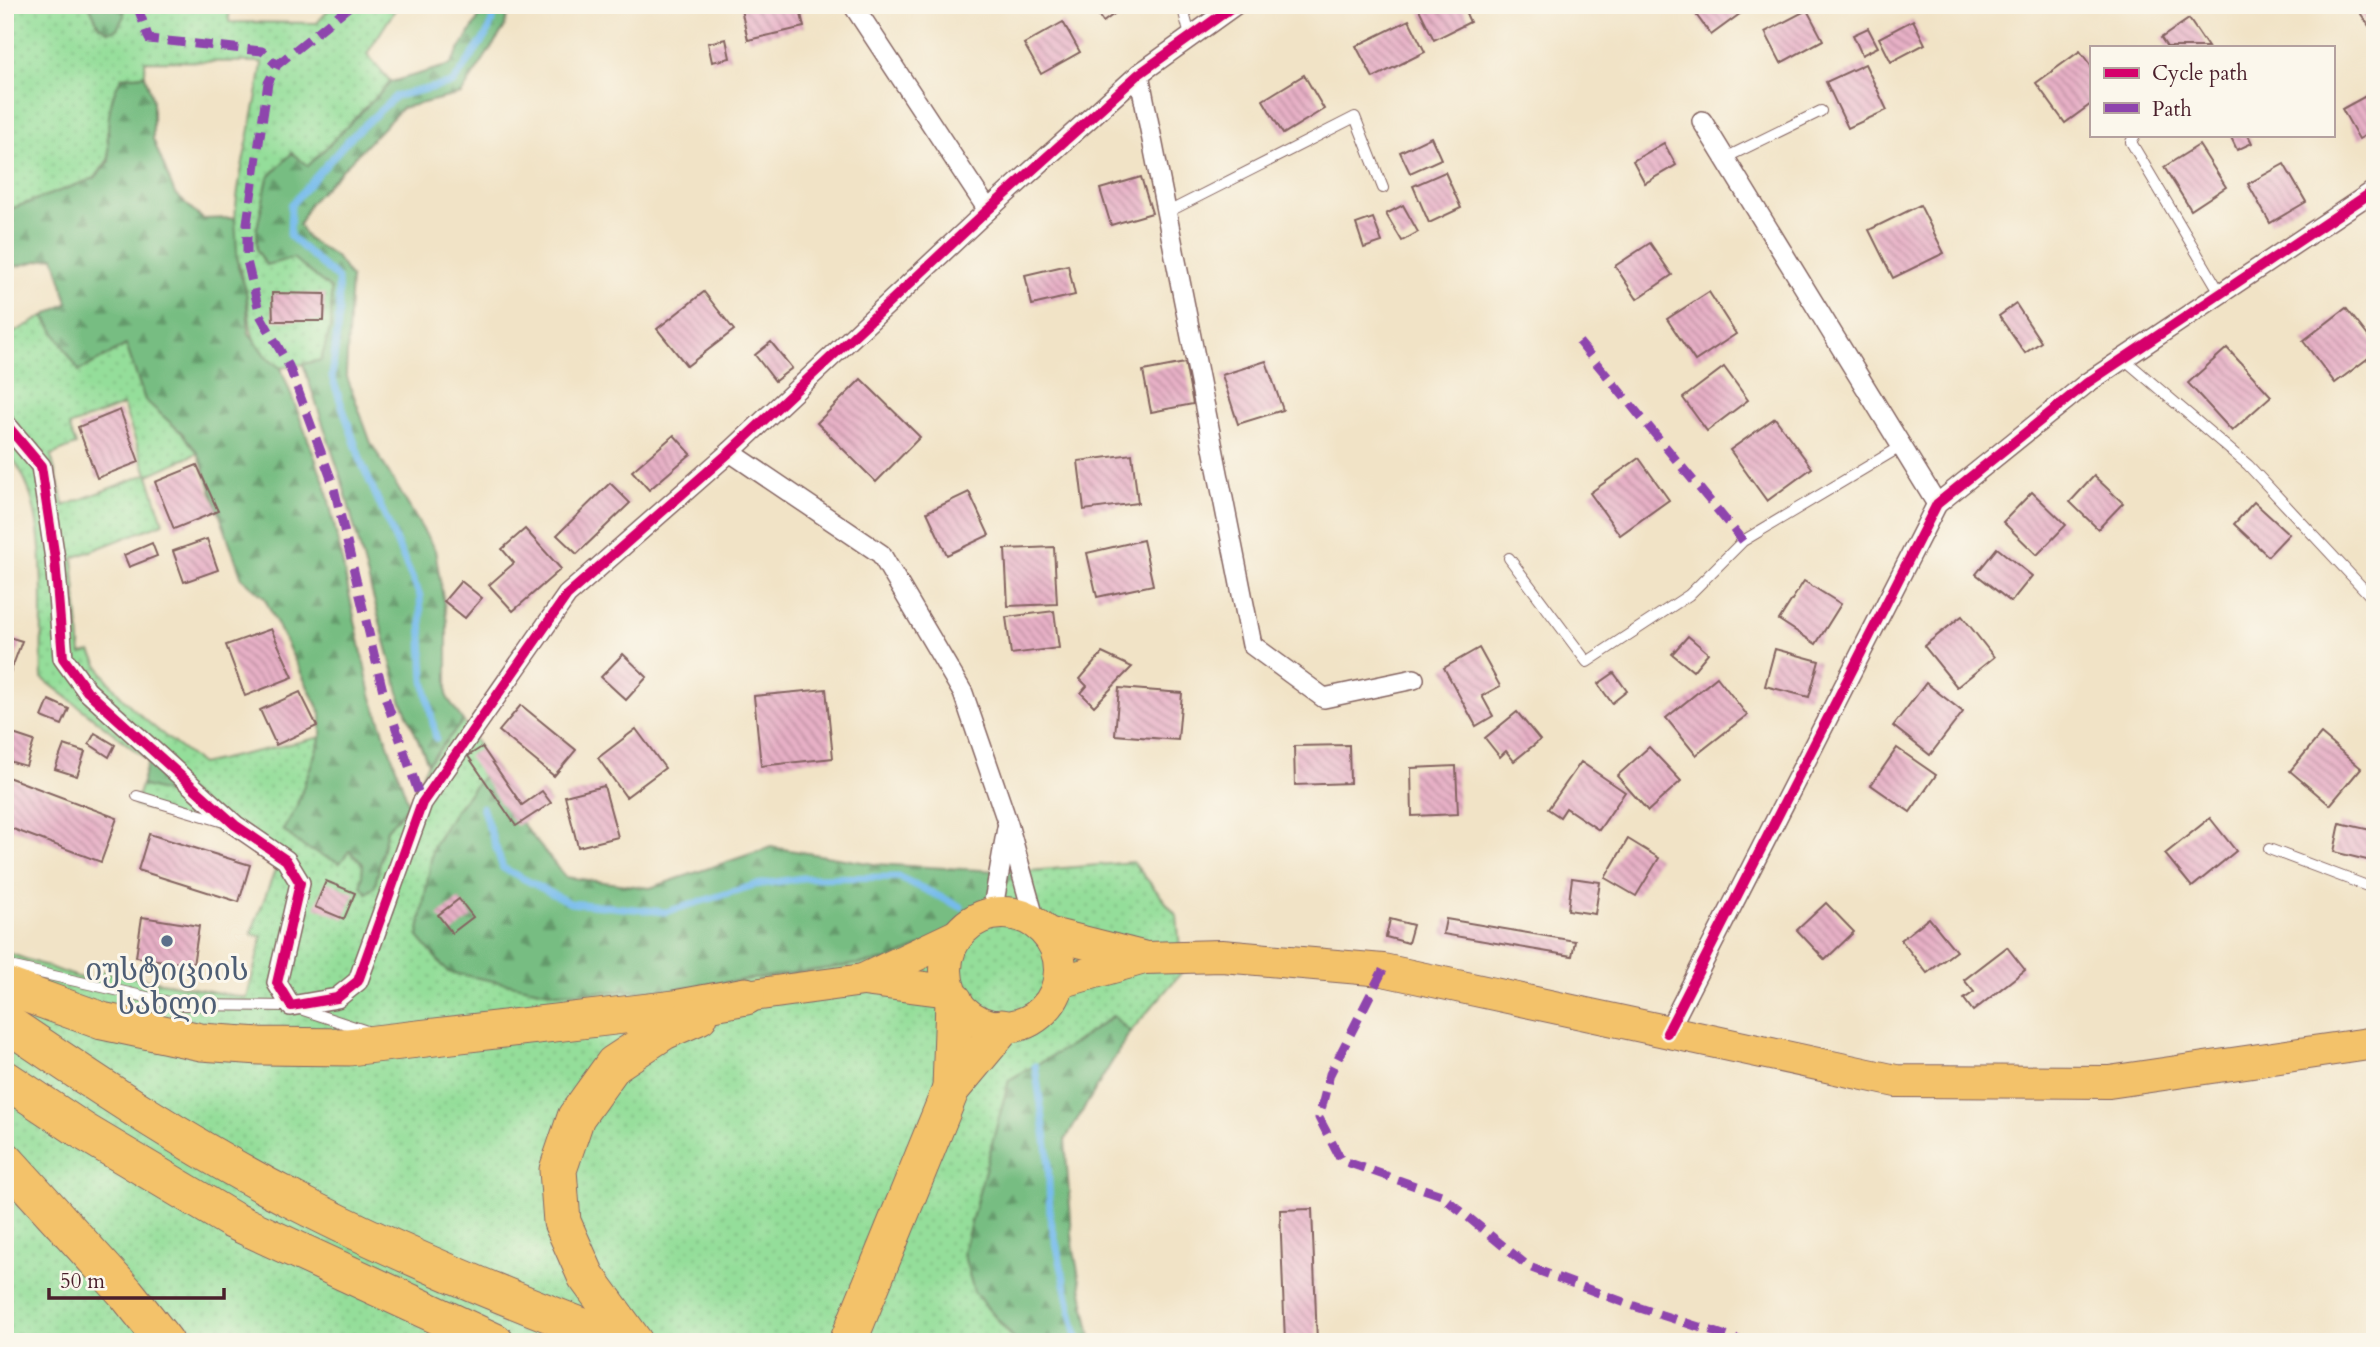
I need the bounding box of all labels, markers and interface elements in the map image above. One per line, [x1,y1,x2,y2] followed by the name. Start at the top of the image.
[2090,46,2334,136] legend
[2152,59,2248,88] text: Cycle path
[2152,95,2192,124] text: Path
[159,933,175,949] marker: იუსტიციის სახლი
[85,950,249,1025] place label: იუსტიციის სახლი
[49,1256,224,1300] scale bar
[60,1267,105,1296] text: 50 m

